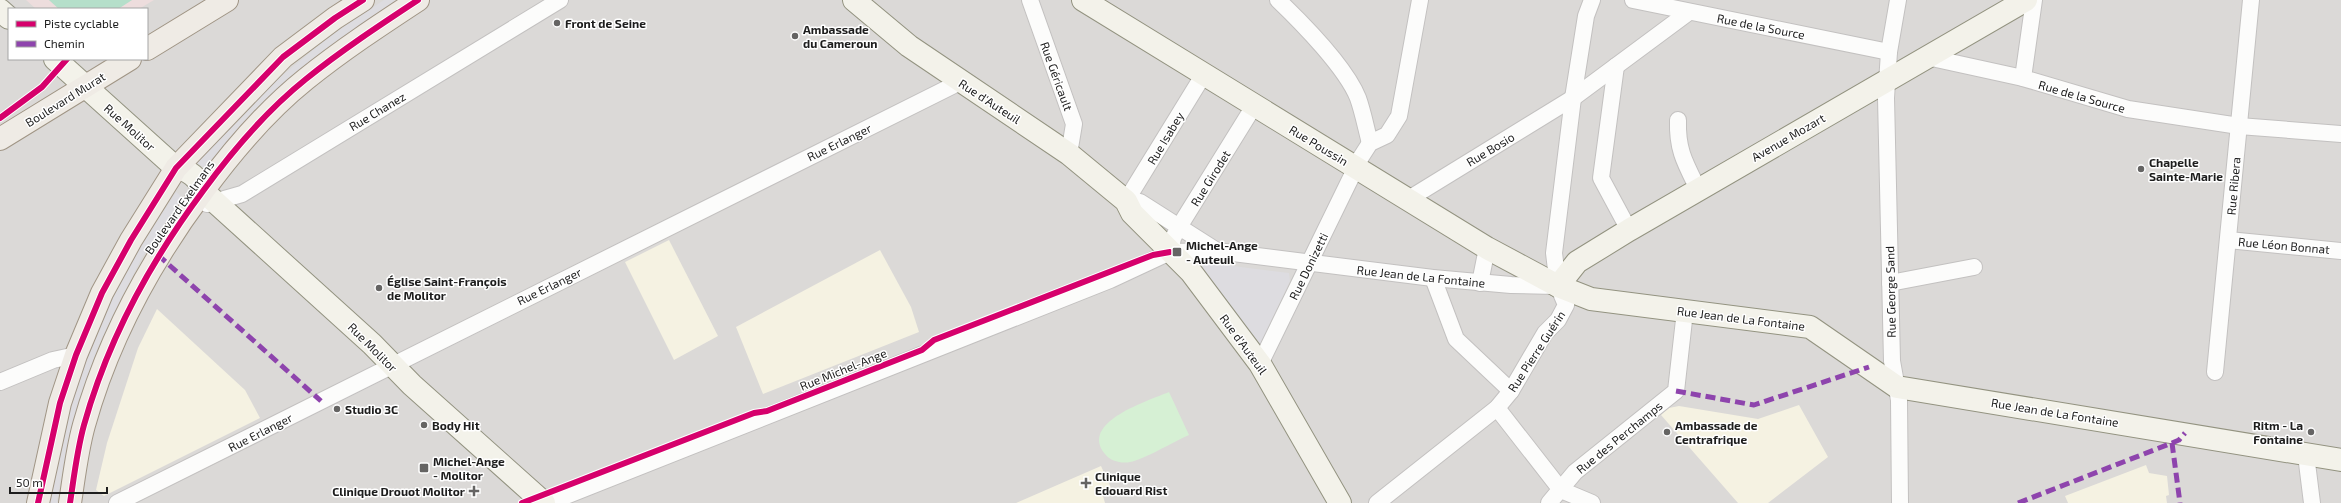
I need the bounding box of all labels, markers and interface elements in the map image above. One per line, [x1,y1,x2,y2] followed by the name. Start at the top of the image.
[8,8,148,60] legend
[1716,11,1806,41] street label: Rue de la Source
[44,16,119,30] text: Piste cyclable
[565,16,646,30] place label: Front de Seine
[552,18,562,28] marker: Front de Seine
[803,22,878,50] place label: Ambassade du Cameroun
[790,31,800,41] marker: Ambassade du Cameroun
[44,36,85,50] text: Chemin
[1038,40,1076,113] street label: Rue Géricault
[22,69,108,129] street label: Boulevard Murat
[956,76,1024,126] street label: Rue d'Auteuil
[2037,77,2127,115] street label: Rue de la Source
[346,89,408,133] street label: Rue Chanez
[102,101,158,154] street label: Rue Molitor
[1144,109,1186,167] street label: Rue Isabey
[1749,110,1828,164] street label: Avenue Mozart
[805,120,874,164] street label: Rue Erlanger
[1287,122,1351,168] street label: Rue Poussin
[1463,129,1517,169] street label: Rue Bosio
[1187,147,1233,209] street label: Rue Girodet
[2149,155,2223,183] place label: Chapelle Sainte-Marie
[2223,156,2243,216] street label: Rue Ribera
[141,157,217,257] street label: Boulevard Exelmans
[2136,164,2146,174] marker: Chapelle Sainte-Marie
[1286,230,1330,302] street label: Rue Donizetti
[2238,234,2331,256] street label: Rue Léon Bonnat
[1186,238,1258,266] place label: Michel-Ange - Auteuil
[1171,246,1183,258] marker: Michel-Ange - Auteuil
[1882,246,1898,338] street label: Rue George Sand
[1356,262,1486,290] street label: Rue Jean de La Fontaine
[515,264,584,308] street label: Rue Erlanger
[387,274,507,302] place label: Église Saint-François de Molitor
[374,283,384,293] marker: Église Saint-François de Molitor
[1676,303,1806,333] street label: Rue Jean de La Fontaine
[1505,308,1567,394] street label: Rue Pierre Guérin
[1217,311,1271,377] street label: Rue d'Auteuil
[346,320,401,375] street label: Rue Molitor
[798,345,888,393] street label: Rue Michel-Ange
[1990,395,2120,429] street label: Rue Jean de La Fontaine
[1573,398,1665,476] street label: Rue des Perchamps
[345,402,398,416] place label: Studio 3C
[332,404,342,414] marker: Studio 3C
[226,410,295,454] street label: Rue Erlanger
[432,418,480,433] place label: Body Hit
[1675,418,1758,446] place label: Ambassade de Centrafrique
[2253,418,2303,446] place label: Ritm - La Fontaine
[419,420,429,430] marker: Body Hit
[1662,427,1672,437] marker: Ambassade de Centrafrique
[2306,427,2316,437] marker: Ritm - La Fontaine
[433,454,505,482] place label: Michel-Ange - Molitor
[418,462,430,474] marker: Michel-Ange - Molitor
[10,469,107,495] scale bar
[1095,469,1167,497] place label: Clinique Edouard Rist
[16,475,43,489] text: 50 m
[1080,477,1092,489] marker: Clinique Edouard Rist
[332,484,465,498] place label: Clinique Drouot Molitor
[468,485,480,497] marker: Clinique Drouot Molitor

